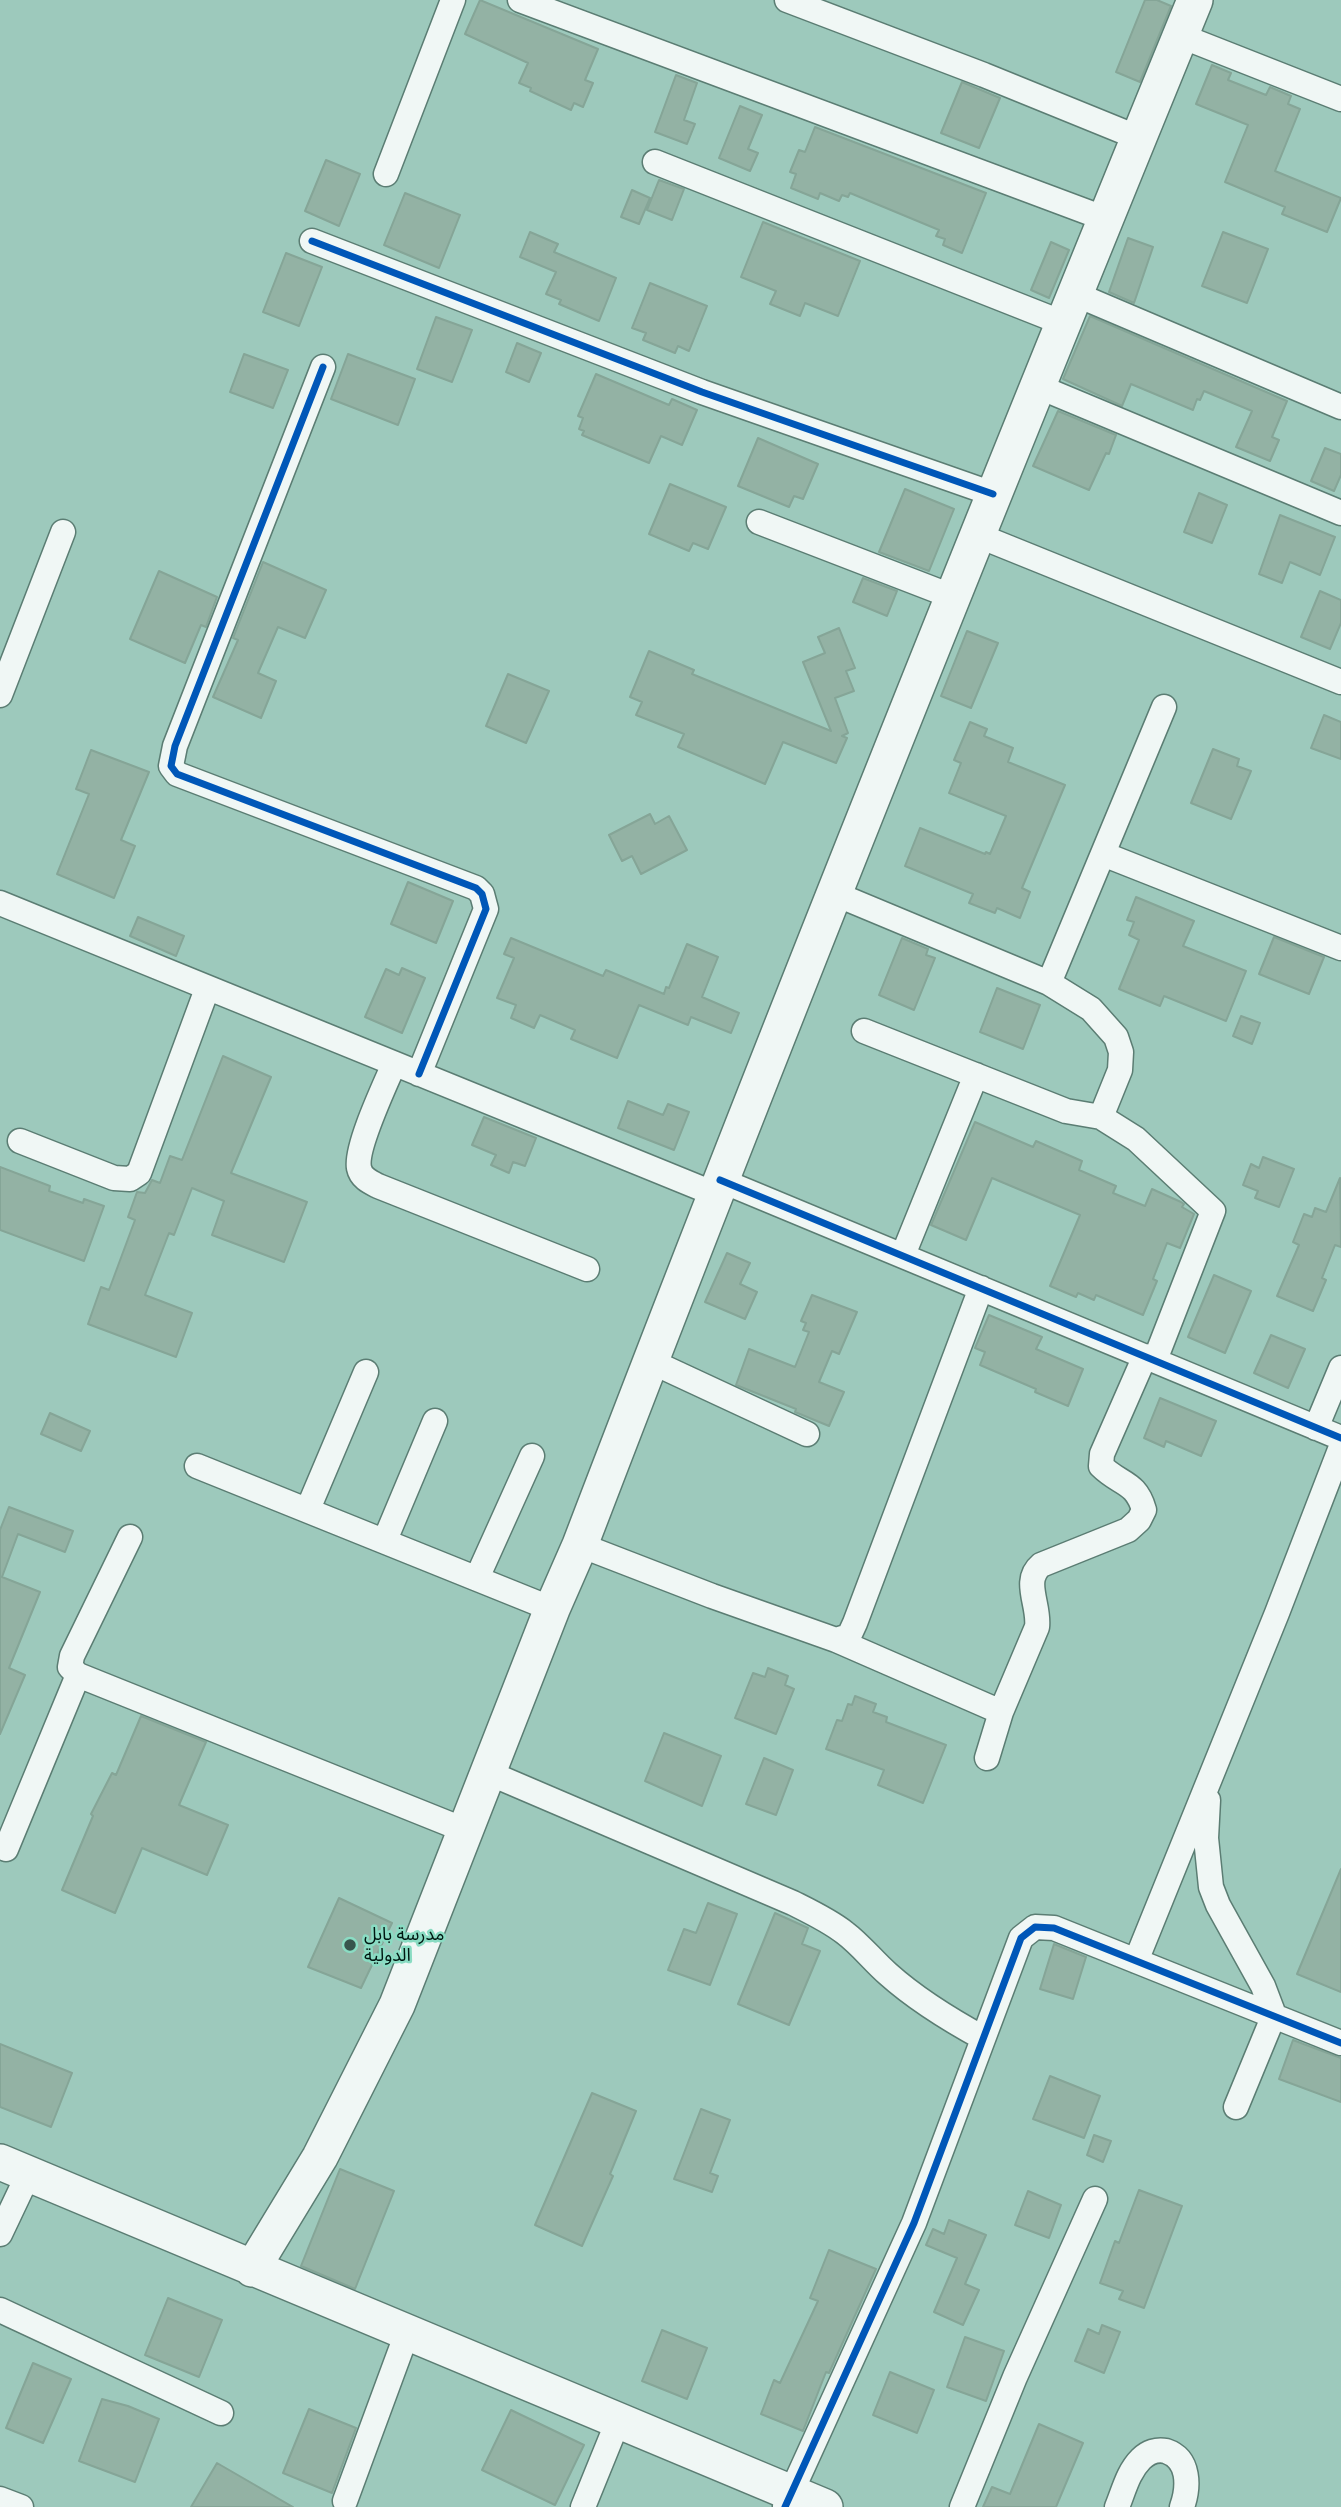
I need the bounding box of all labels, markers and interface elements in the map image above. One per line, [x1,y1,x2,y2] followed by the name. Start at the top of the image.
[364,1924,444,1966] place label: مدرسة بابل الدولية
[342,1937,358,1953] marker: مدرسة بابل الدولية

